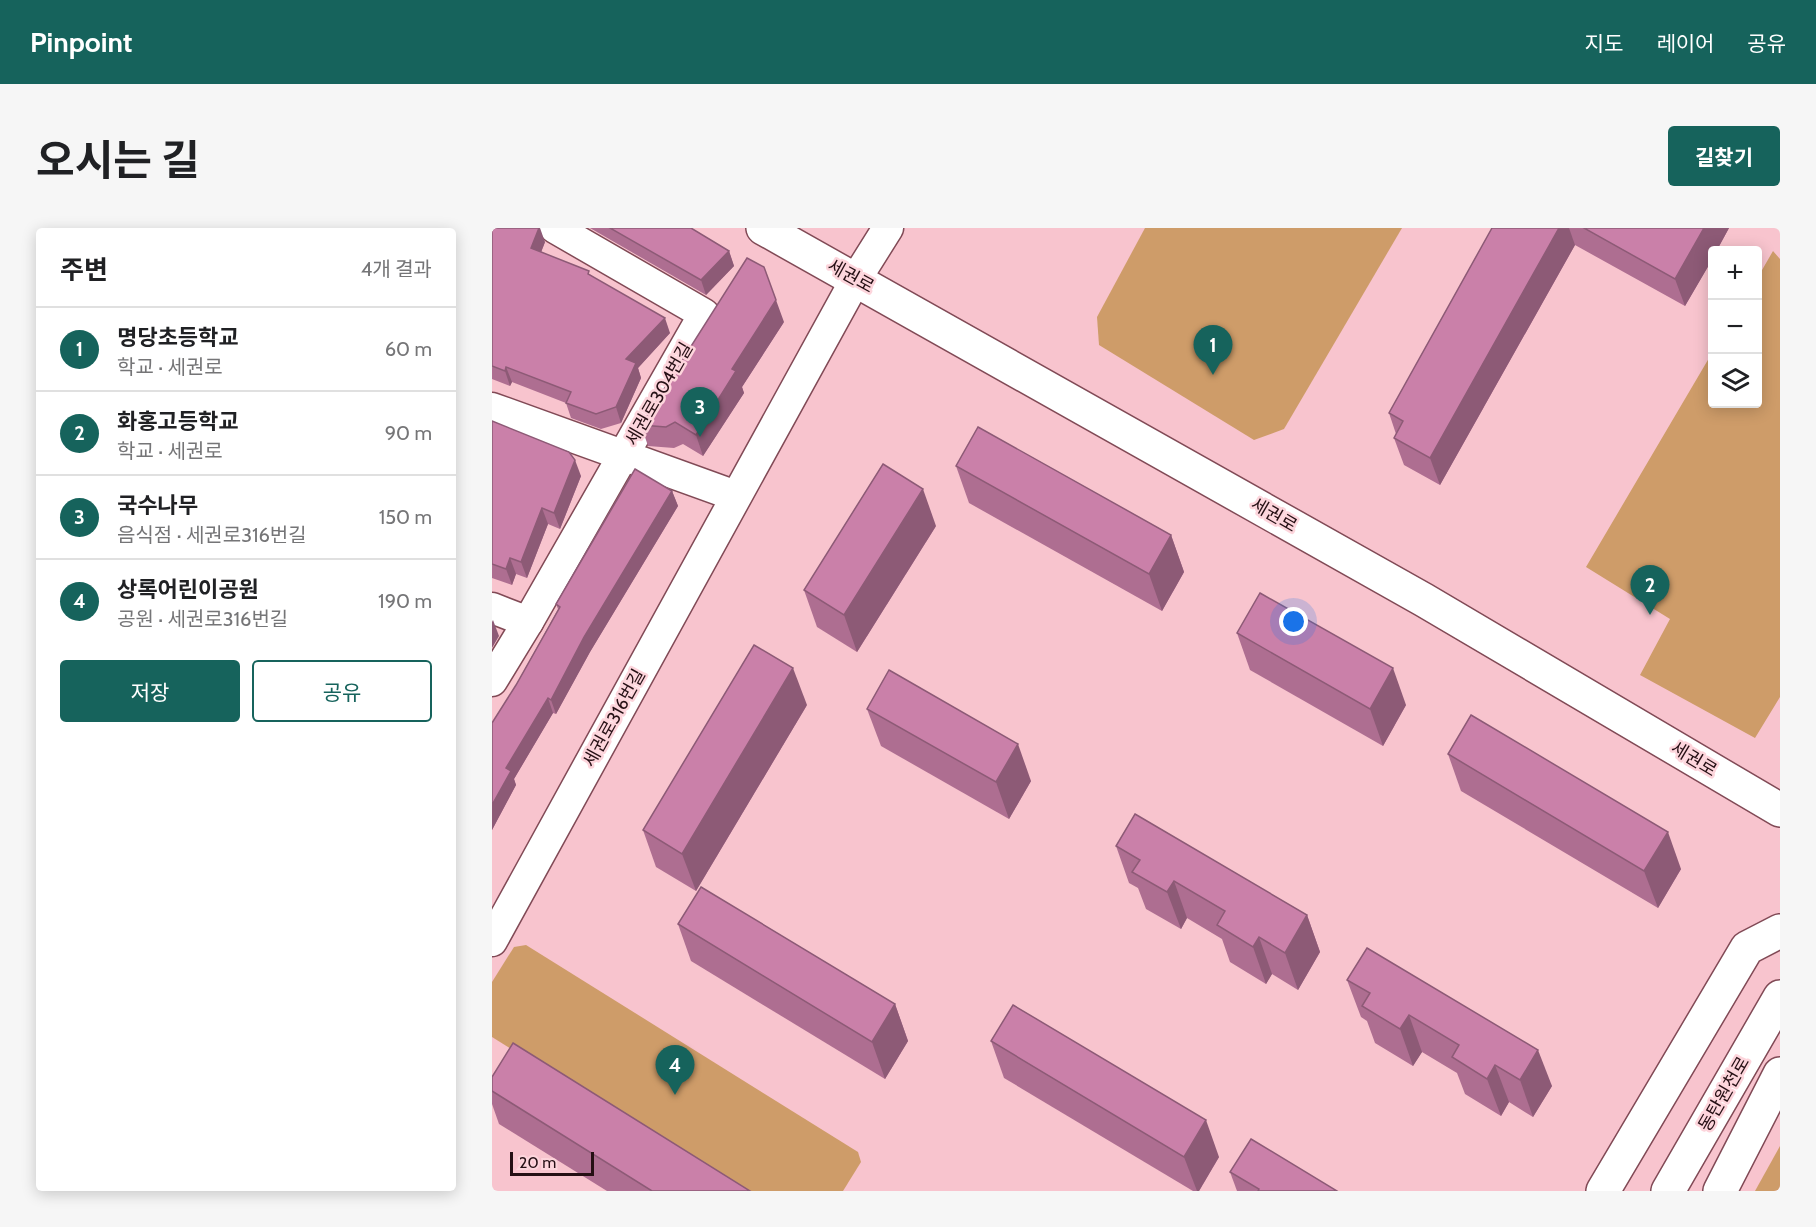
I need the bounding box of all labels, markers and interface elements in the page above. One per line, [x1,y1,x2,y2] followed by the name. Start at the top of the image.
[30,25,132,59] text: Pinpoint
[1585,31,1623,56] text: 지도
[1656,31,1714,56] text: 레이어
[1747,31,1786,56] text: 공유
[1668,126,1780,186] button: 길찾기
[36,134,200,186] text: 오시는 길
[1708,246,1762,408] map controls
[1708,246,1762,300] button: +
[60,254,108,286] text: 주변
[824,254,878,298] street label: 세권로
[361,257,432,281] text: 4개 결과
[1708,300,1762,354] button: −
[117,324,238,351] text: 명당초등학교
[1194,326,1232,375] pin: 1
[76,337,83,361] text: 1
[385,337,432,361] text: 60 m
[621,338,697,450] street label: 세권로304번길
[1708,354,1762,408] button: layers
[117,355,223,379] text: 학교 · 세권로
[680,388,720,437] pin: 3
[117,408,238,435] text: 화홍고등학교
[74,421,85,445] text: 2
[385,421,432,445] text: 90 m
[117,439,223,463] text: 학교 · 세권로
[117,492,198,519] text: 국수나무
[1247,493,1301,537] street label: 세권로
[74,505,85,529] text: 3
[379,505,432,529] text: 150 m
[117,523,307,547] text: 음식점 · 세권로316번길
[1630,566,1670,615] pin: 2
[117,576,259,603] text: 상록어린이공원
[73,589,86,613] text: 4
[378,589,432,613] text: 190 m
[117,607,288,631] text: 공원 · 세권로316번길
[1279,607,1308,636] your location
[60,660,240,722] button: 저장
[252,660,432,722] button: 공유
[578,665,650,771] street label: 세권로316번길
[1667,737,1721,781] street label: 세권로
[656,1046,694,1095] pin: 4
[1694,1053,1754,1135] street label: 동탄원천로
[510,1149,594,1176] scale bar
[519,1153,556,1172] text: 20 m

